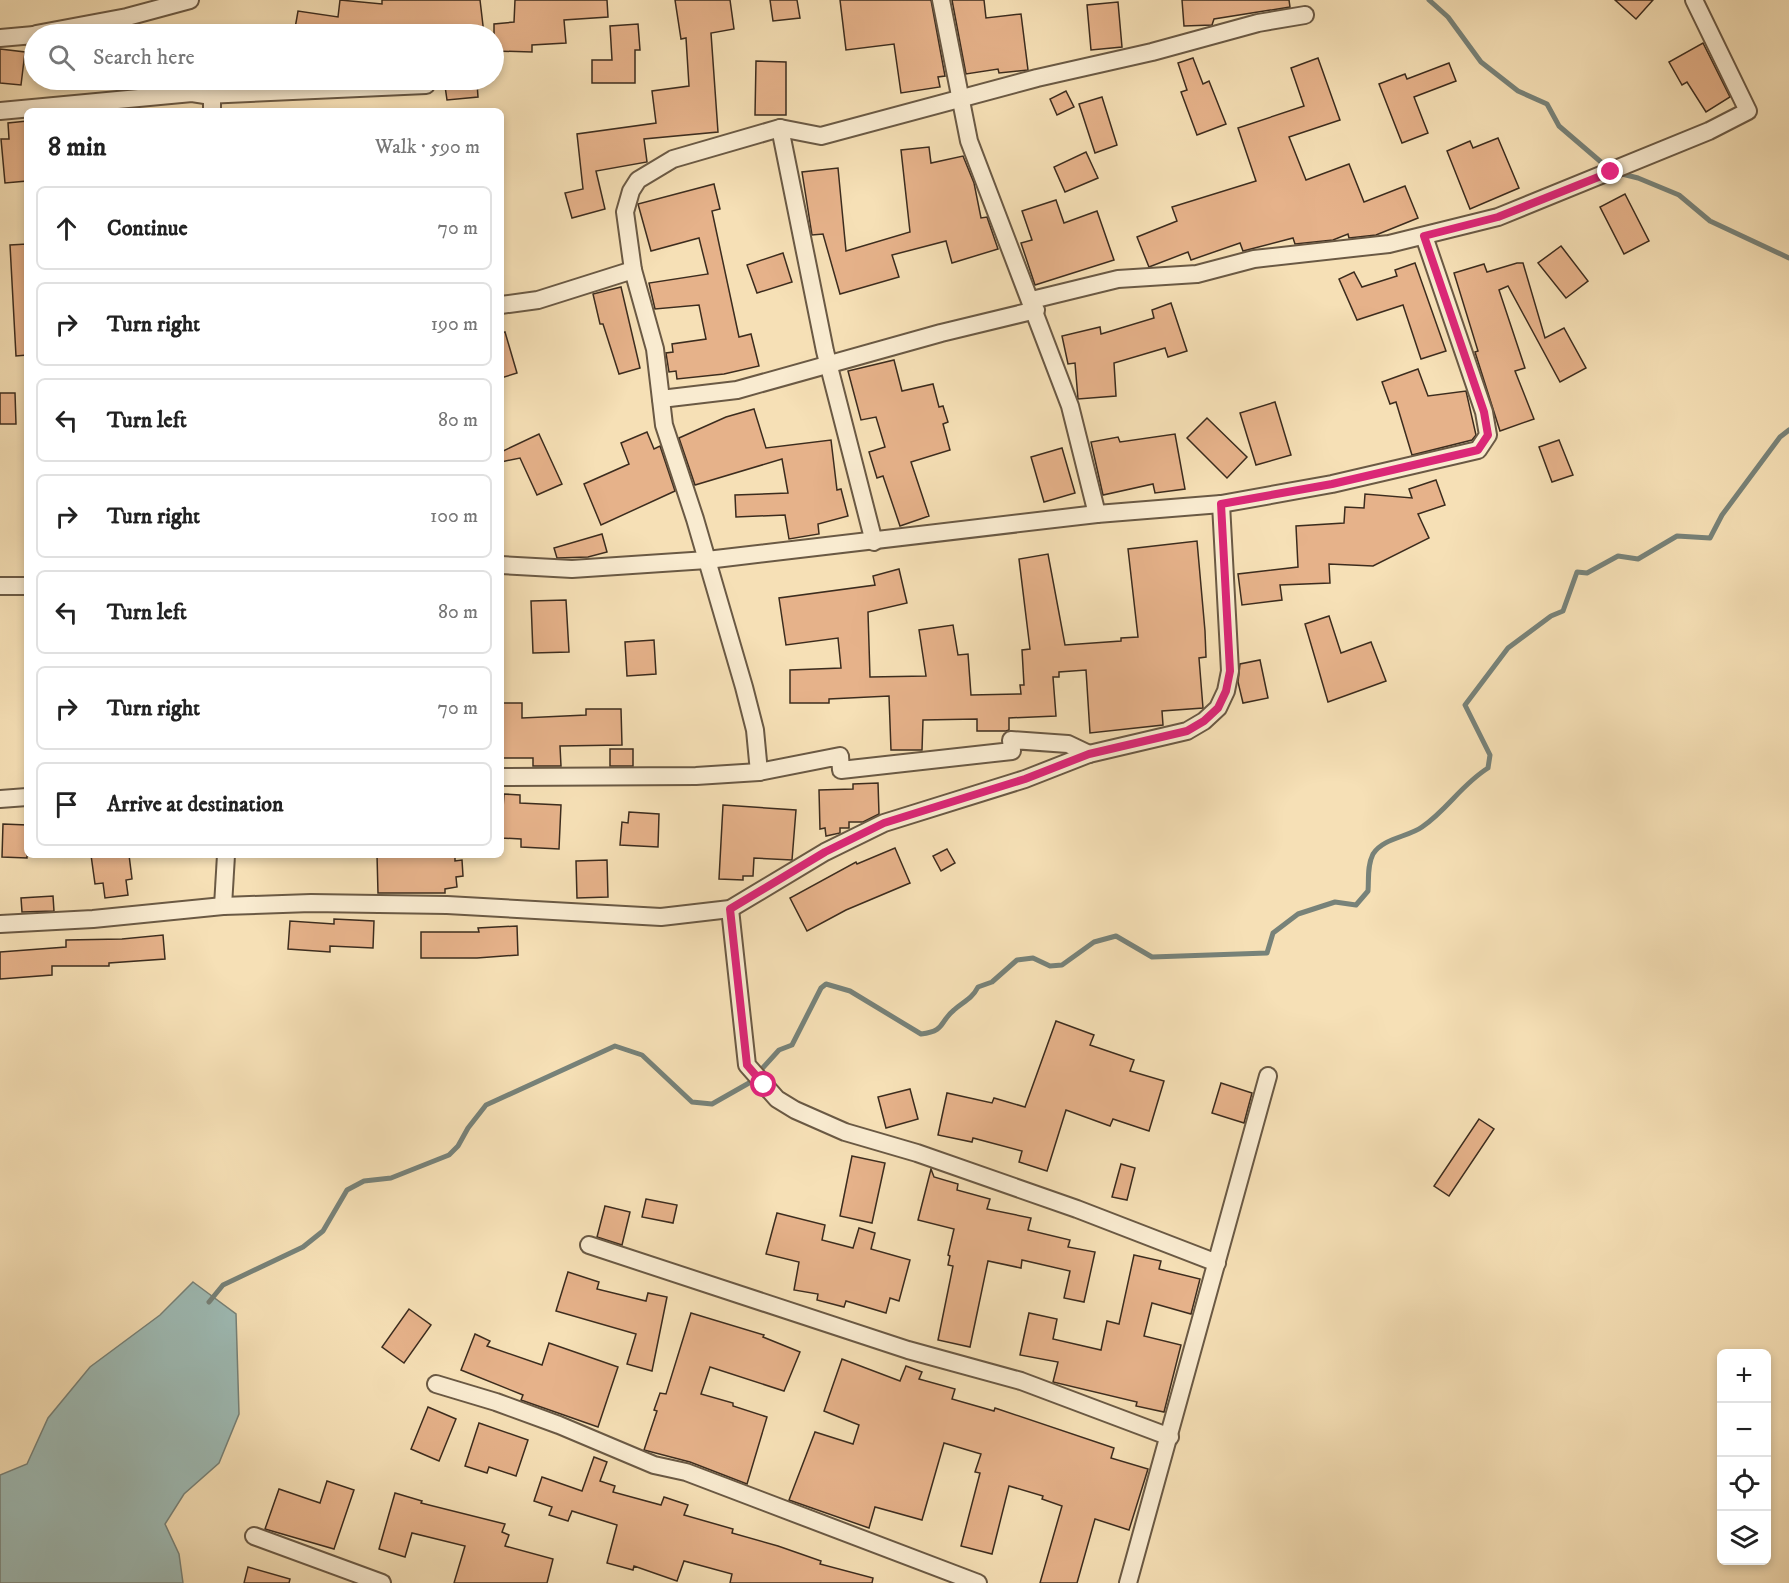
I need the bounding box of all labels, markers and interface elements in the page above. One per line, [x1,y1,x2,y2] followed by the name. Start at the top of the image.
[24,24,504,90] search box
[45,41,78,74] icon: search
[93,44,195,71] text: Search here
[48,131,106,164] text: 8 min
[375,135,480,160] text: Walk · 590 m
[1597,158,1623,184] route end
[50,212,83,245] icon: ahead
[107,215,188,242] text: Continue
[437,216,478,241] text: 70 m
[50,308,83,341] icon: right
[107,311,200,338] text: Turn right
[431,312,478,337] text: 190 m
[50,404,83,437] icon: left
[107,407,187,434] text: Turn left
[438,408,478,433] text: 80 m
[50,500,83,533] icon: right
[107,503,200,530] text: Turn right
[430,504,478,529] text: 100 m
[50,596,83,629] icon: left
[107,599,187,626] text: Turn left
[438,600,478,625] text: 80 m
[50,692,83,725] icon: right
[107,695,200,722] text: Turn right
[437,696,478,721] text: 70 m
[50,788,83,821] icon: arrive
[107,791,284,818] text: Arrive at destination
[750,1071,776,1097] route start
[1717,1349,1771,1565] map controls
[1717,1349,1771,1403] button: +
[1717,1403,1771,1457] button: −
[1717,1457,1771,1511] button: locate
[1717,1511,1771,1565] button: layers

